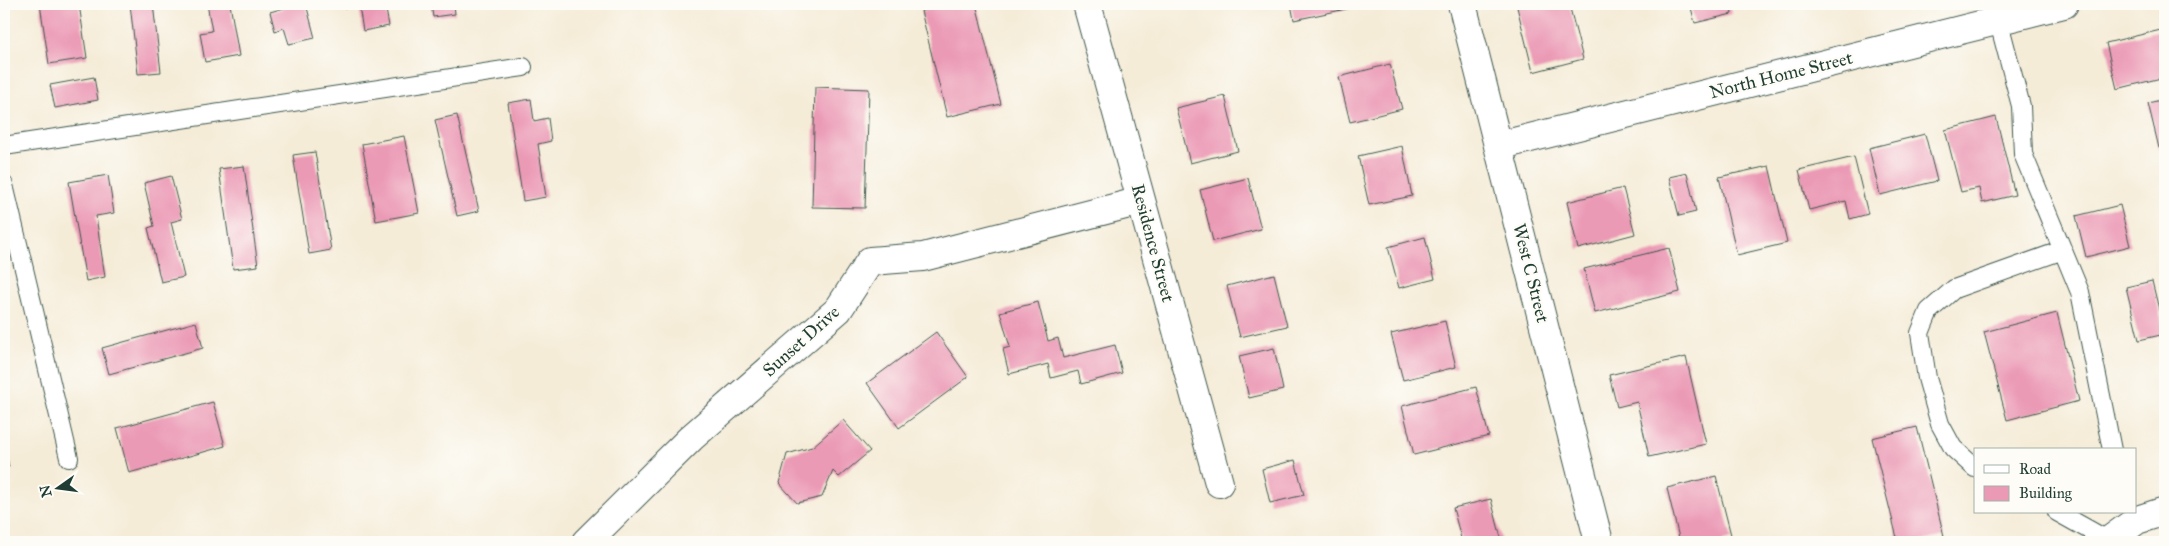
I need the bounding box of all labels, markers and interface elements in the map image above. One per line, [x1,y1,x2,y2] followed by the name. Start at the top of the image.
[1707,46,1855,103] street label: North Home Street
[1127,181,1180,305] street label: Residence Street
[1508,221,1554,326] street label: West C Street
[758,301,844,381] street label: Sunset Drive
[1974,448,2136,514] legend
[2019,460,2051,478] text: Road
[32,464,82,514] north arrow
[36,483,56,499] text: N
[2019,484,2073,502] text: Building

